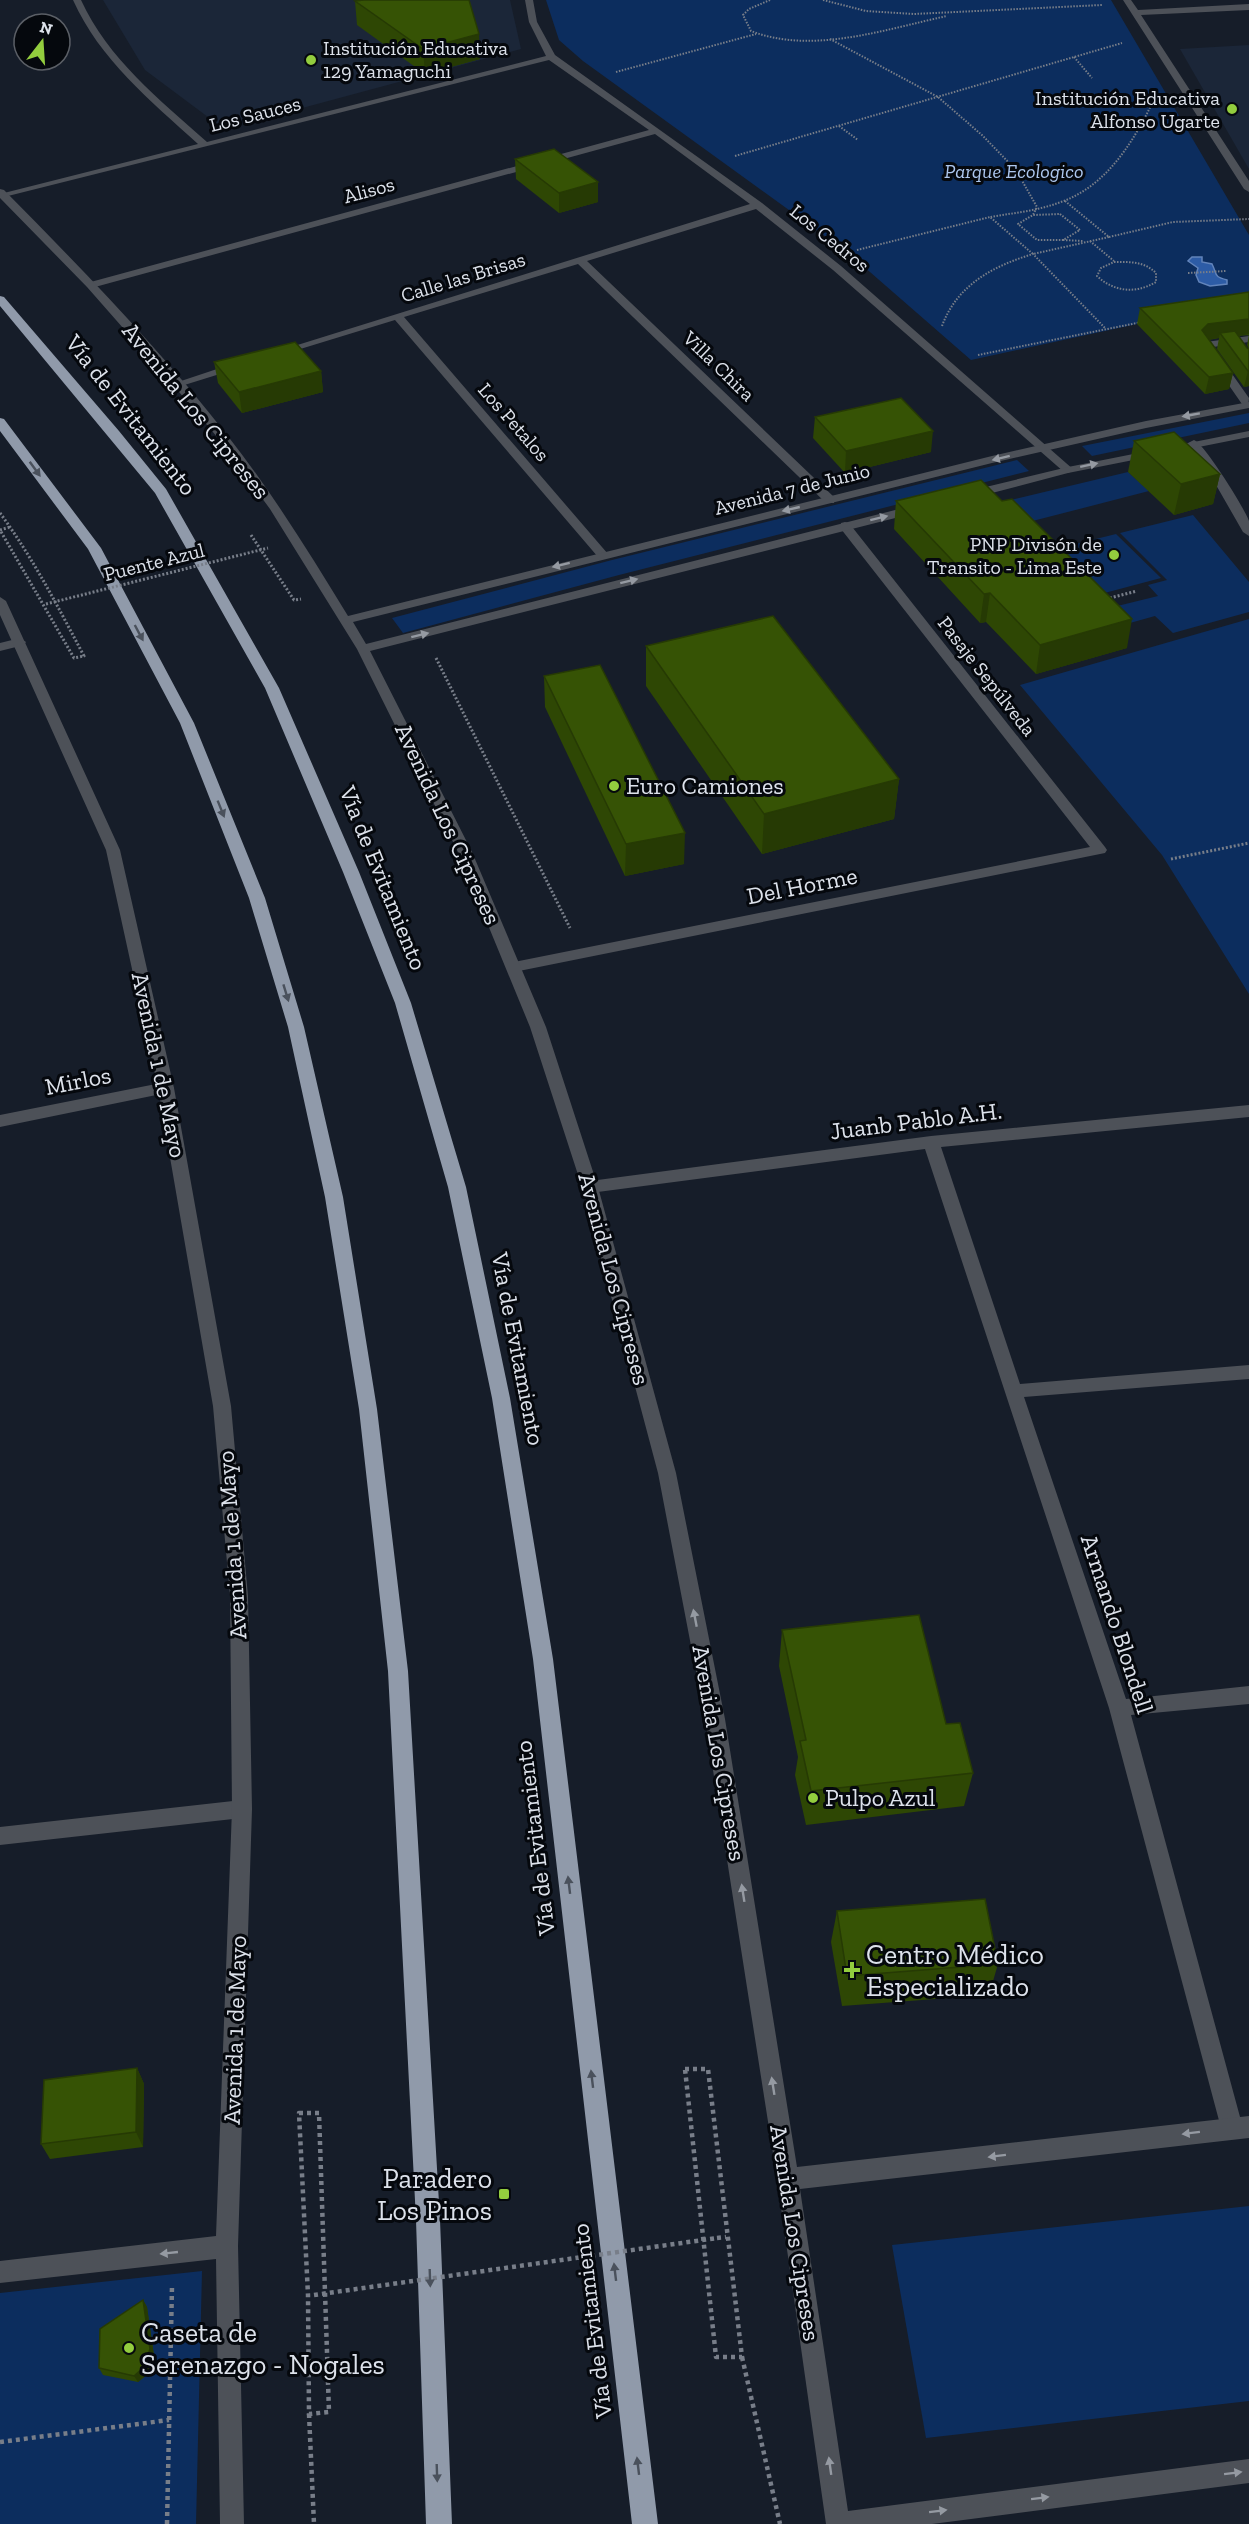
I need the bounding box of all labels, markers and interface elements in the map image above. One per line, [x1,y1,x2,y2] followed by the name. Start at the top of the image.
[12,12,72,72] north arrow
[38,17,55,39] text: N
[323,36,508,83] place label: Institución Educativa 129 Yamaguchi
[304,53,318,67] marker: Institución Educativa 129 Yamaguchi
[1035,86,1220,133] place label: Institución Educativa Alfonso Ugarte
[207,91,303,137] street label: Los Sauces
[1225,102,1239,116] marker: Institución Educativa Alfonso Ugarte
[944,159,1084,183] park label: Parque Ecologico
[341,172,397,208] street label: Alisos
[785,199,875,277] street label: Los Cedros
[398,247,528,307] street label: Calle las Brisas
[116,317,276,505] street label: Avenida Los Cipreses
[677,325,760,406] street label: Villa Chira
[59,328,203,501] street label: Vía de Evitamiento
[473,378,555,466] street label: Los Petalos
[1182,411,1201,420] one-way arrow
[992,453,1010,463] one-way arrow
[712,458,872,520] street label: Avenida 7 de Junio
[29,460,41,476] one-way arrow
[1079,460,1098,469] one-way arrow
[782,504,800,514] one-way arrow
[870,512,888,522] one-way arrow
[927,532,1102,579] place label: PNP Divisón de Transito - Lima Este
[101,538,207,586] street label: Puente Azul
[1107,548,1121,562] marker: PNP Divisón de Transito - Lima Este
[552,560,570,570] one-way arrow
[620,576,638,586] one-way arrow
[933,611,1042,741] street label: Pasaje Sepúlveda
[134,625,144,642] one-way arrow
[411,630,429,639] one-way arrow
[389,719,508,929] street label: Avenida Los Cipreses
[626,771,784,800] place label: Euro Camiones
[607,779,621,793] marker: Euro Camiones
[333,781,434,974] street label: Vía de Evitamiento
[216,801,226,819] one-way arrow
[744,861,860,910] street label: Del Horme
[126,969,193,1160] street label: Avenida 1 de Mayo
[282,984,291,1002] one-way arrow
[42,1060,114,1101] street label: Mirlos
[828,1096,1003,1145] street label: Juanb Pablo A.H.
[572,1170,657,1388] street label: Avenida Los Cipreses
[485,1249,551,1448] street label: Vía de Evitamiento
[210,1450,253,1640] street label: Avenida 1 de Mayo
[1075,1531,1160,1717] street label: Armando Blondell
[690,1609,699,1628] one-way arrow
[686,1643,753,1863] street label: Avenida Los Cipreses
[508,1739,561,1938] street label: Vía de Evitamiento
[825,1783,935,1812] place label: Pulpo Azul
[806,1791,820,1805] marker: Pulpo Azul
[565,1875,574,1894] one-way arrow
[738,1884,747,1903] one-way arrow
[217,1935,252,2125] street label: Avenida 1 de Mayo
[866,1938,1044,2003] place label: Centro Médico Especializado
[843,1961,861,1979] marker: Centro Médico Especializado
[587,2069,597,2088] one-way arrow
[768,2076,777,2095] one-way arrow
[764,2123,827,2343] street label: Avenida Los Cipreses
[1181,2128,1200,2138] one-way arrow
[988,2151,1007,2160] one-way arrow
[377,2162,492,2227] place label: Paradero Los Pinos
[497,2187,511,2201] marker: Paradero Los Pinos
[565,2222,618,2421] street label: Vía de Evitamiento
[160,2248,179,2257] one-way arrow
[610,2263,620,2282] one-way arrow
[426,2269,435,2288] one-way arrow
[141,2316,385,2381] place label: Caseta de Serenazgo - Nogales
[122,2341,136,2355] marker: Caseta de Serenazgo - Nogales
[633,2456,643,2475] one-way arrow
[825,2456,834,2475] one-way arrow
[433,2463,442,2482] one-way arrow
[1224,2468,1243,2477] one-way arrow
[1030,2493,1049,2502] one-way arrow
[928,2506,947,2515] one-way arrow

